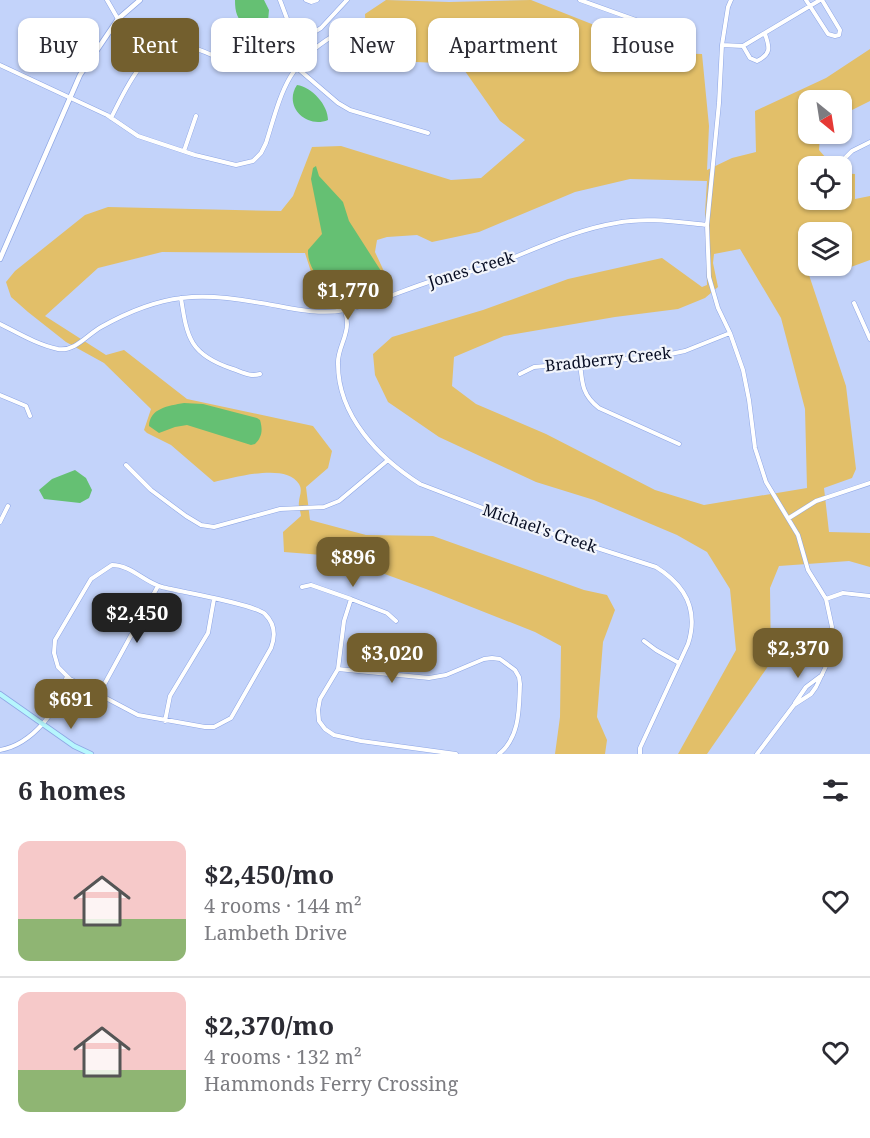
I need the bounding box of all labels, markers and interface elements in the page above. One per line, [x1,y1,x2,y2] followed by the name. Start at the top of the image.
[18,18,99,72] chip: Buy
[111,18,199,72] chip: Rent
[211,18,317,72] chip: Filters
[329,18,416,72] chip: New
[428,18,579,72] chip: Apartment
[591,18,696,72] chip: House
[798,90,852,144] north arrow
[798,90,852,276] map controls
[798,156,852,210] button: locate
[798,222,852,276] button: layers
[424,245,517,293] street label: Jones Creek
[299,270,397,321] pin: $1,770
[317,276,379,303] text: $1,770
[544,341,673,377] street label: Bradberry Creek
[480,498,601,558] street label: Michael's Creek
[317,537,389,588] pin: $896
[330,543,376,570] text: $896
[88,593,186,644] pin: $2,450
[106,599,168,626] text: $2,450
[749,628,847,679] pin: $2,370
[343,633,441,684] pin: $3,020
[767,634,829,661] text: $2,370
[361,639,423,666] text: $3,020
[35,679,107,730] pin: $691
[48,685,94,712] text: $691
[18,772,126,808] text: 6 homes
[819,774,852,807] icon: filters
[204,856,334,892] text: $2,450/mo
[66,865,138,937] icon: home
[819,885,852,918] icon: heart
[204,892,362,919] text: 4 rooms · 144 m²
[204,919,347,946] text: Lambeth Drive
[204,1007,334,1043] text: $2,370/mo
[66,1016,138,1088] icon: home
[819,1036,852,1069] icon: heart
[204,1043,362,1070] text: 4 rooms · 132 m²
[204,1070,458,1097] text: Hammonds Ferry Crossing

